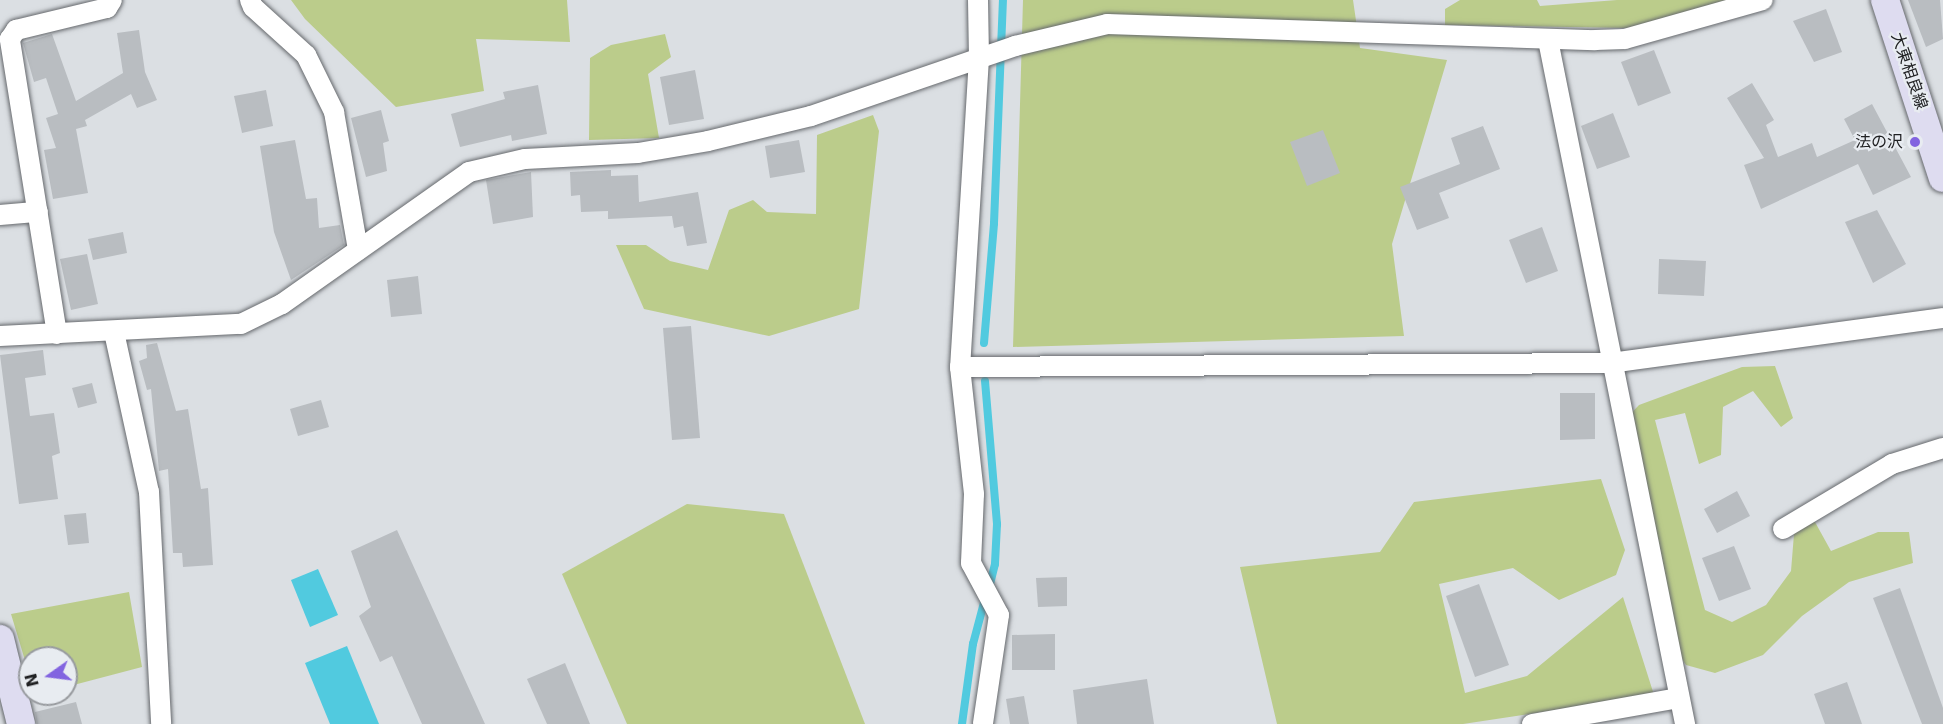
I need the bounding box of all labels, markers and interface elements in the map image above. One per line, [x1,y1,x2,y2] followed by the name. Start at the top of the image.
[1887,30,1931,112] street label: 大東相良線
[1855,132,1903,152] place label: 法の沢
[1908,135,1922,149] marker: 法の沢
[18,646,78,706] north arrow
[21,671,43,689] text: N

